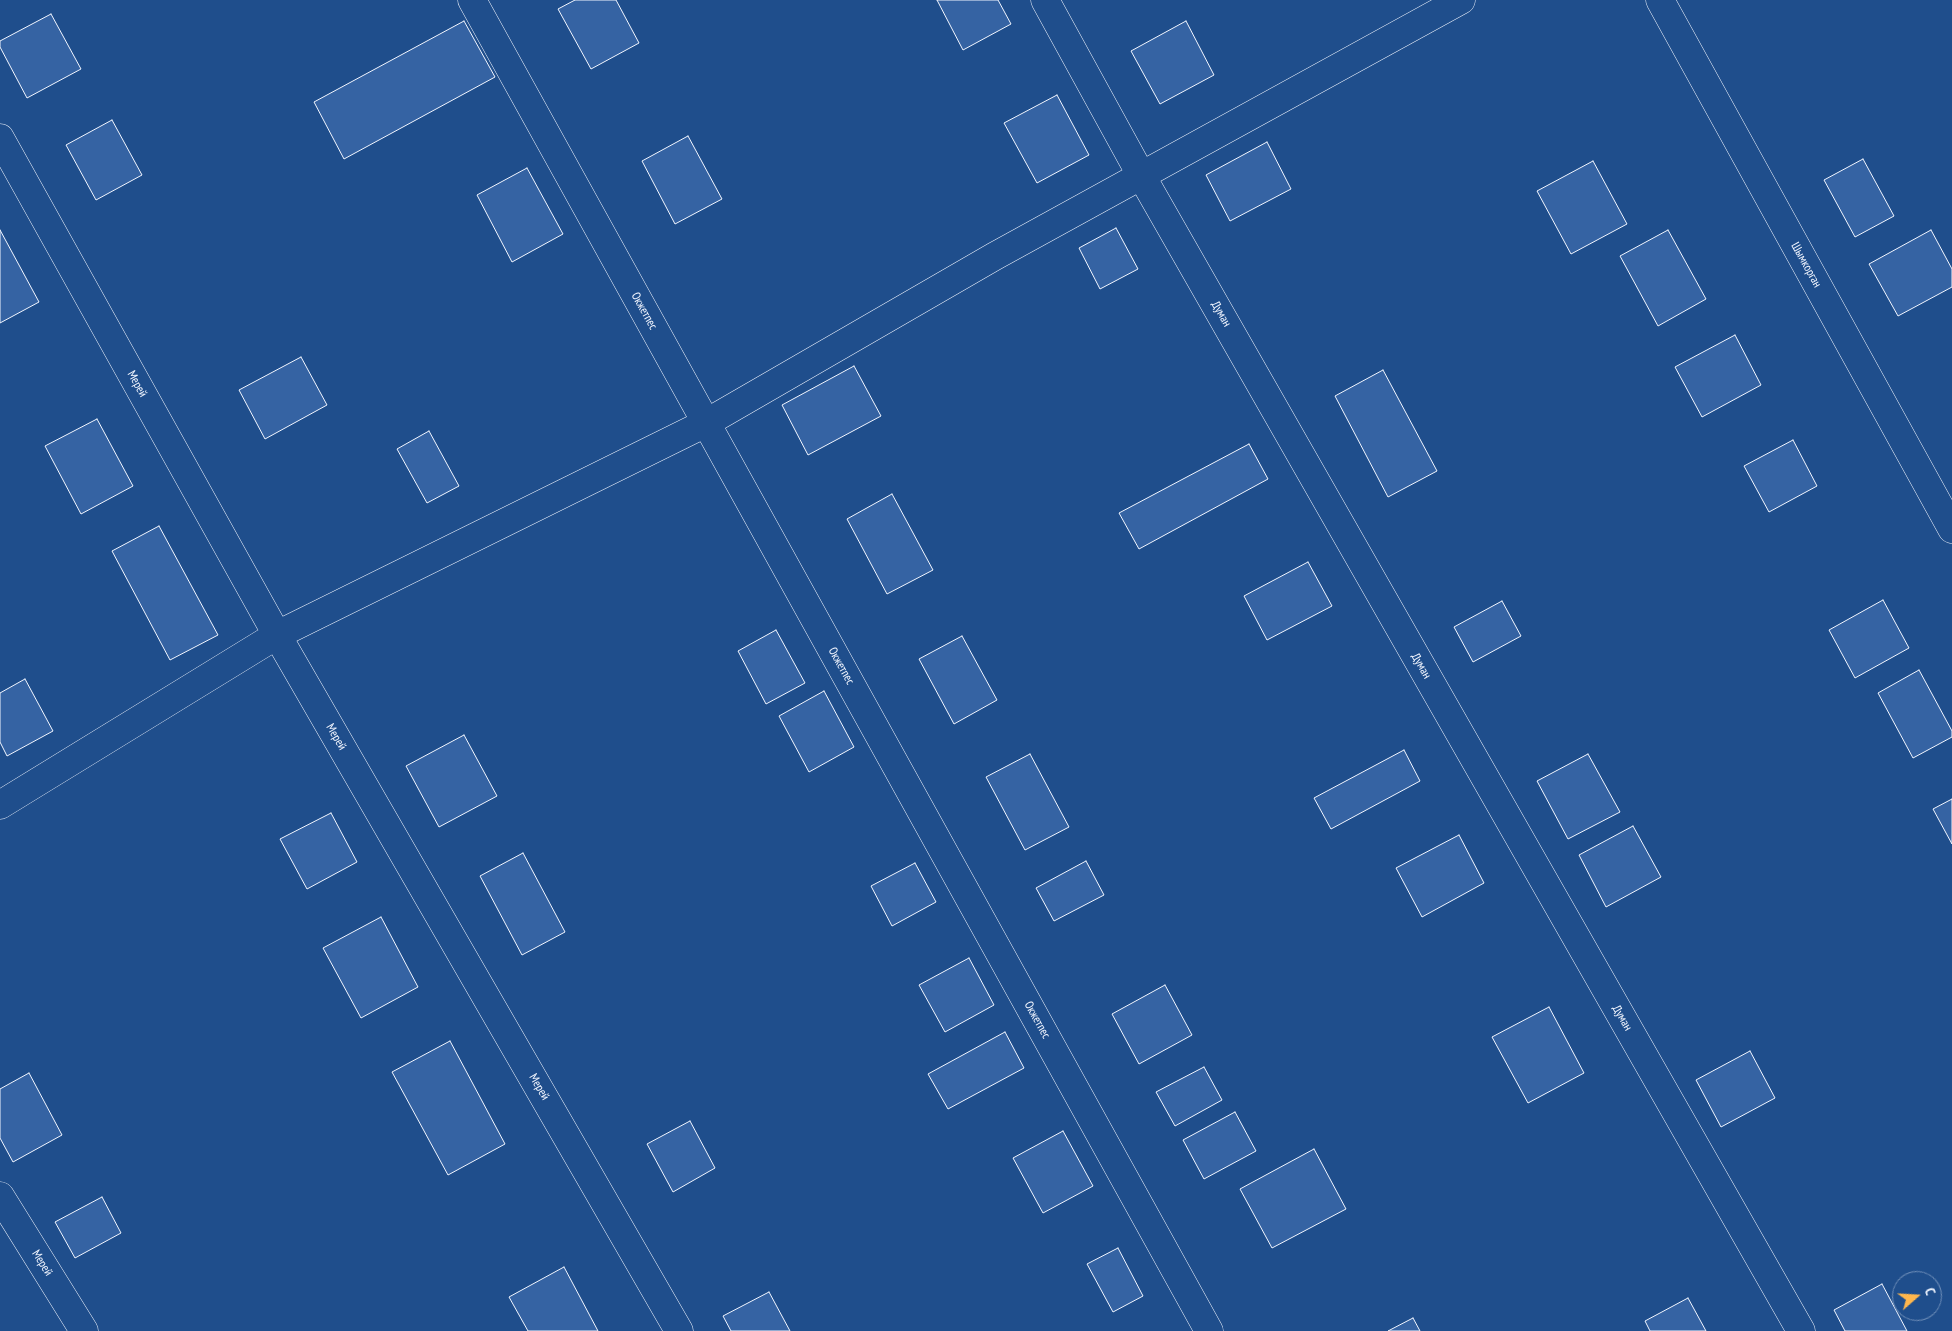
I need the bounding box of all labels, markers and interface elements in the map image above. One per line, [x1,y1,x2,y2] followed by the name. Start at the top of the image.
[1788,240,1824,290] street label: Шымкорган
[628,290,660,332] street label: Окжетпес
[1208,299,1234,329] street label: Думан
[124,368,150,400] street label: Мерей
[825,645,857,687] street label: Окжетпес
[1408,651,1434,681] street label: Думан
[323,721,349,753] street label: Мерей
[1021,999,1053,1041] street label: Окжетпес
[1609,1003,1635,1033] street label: Думан
[526,1071,552,1103] street label: Мерей
[28,1247,56,1279] street label: Мерей
[1892,1271,1942,1321] north arrow
[1921,1285,1940,1297] text: С

